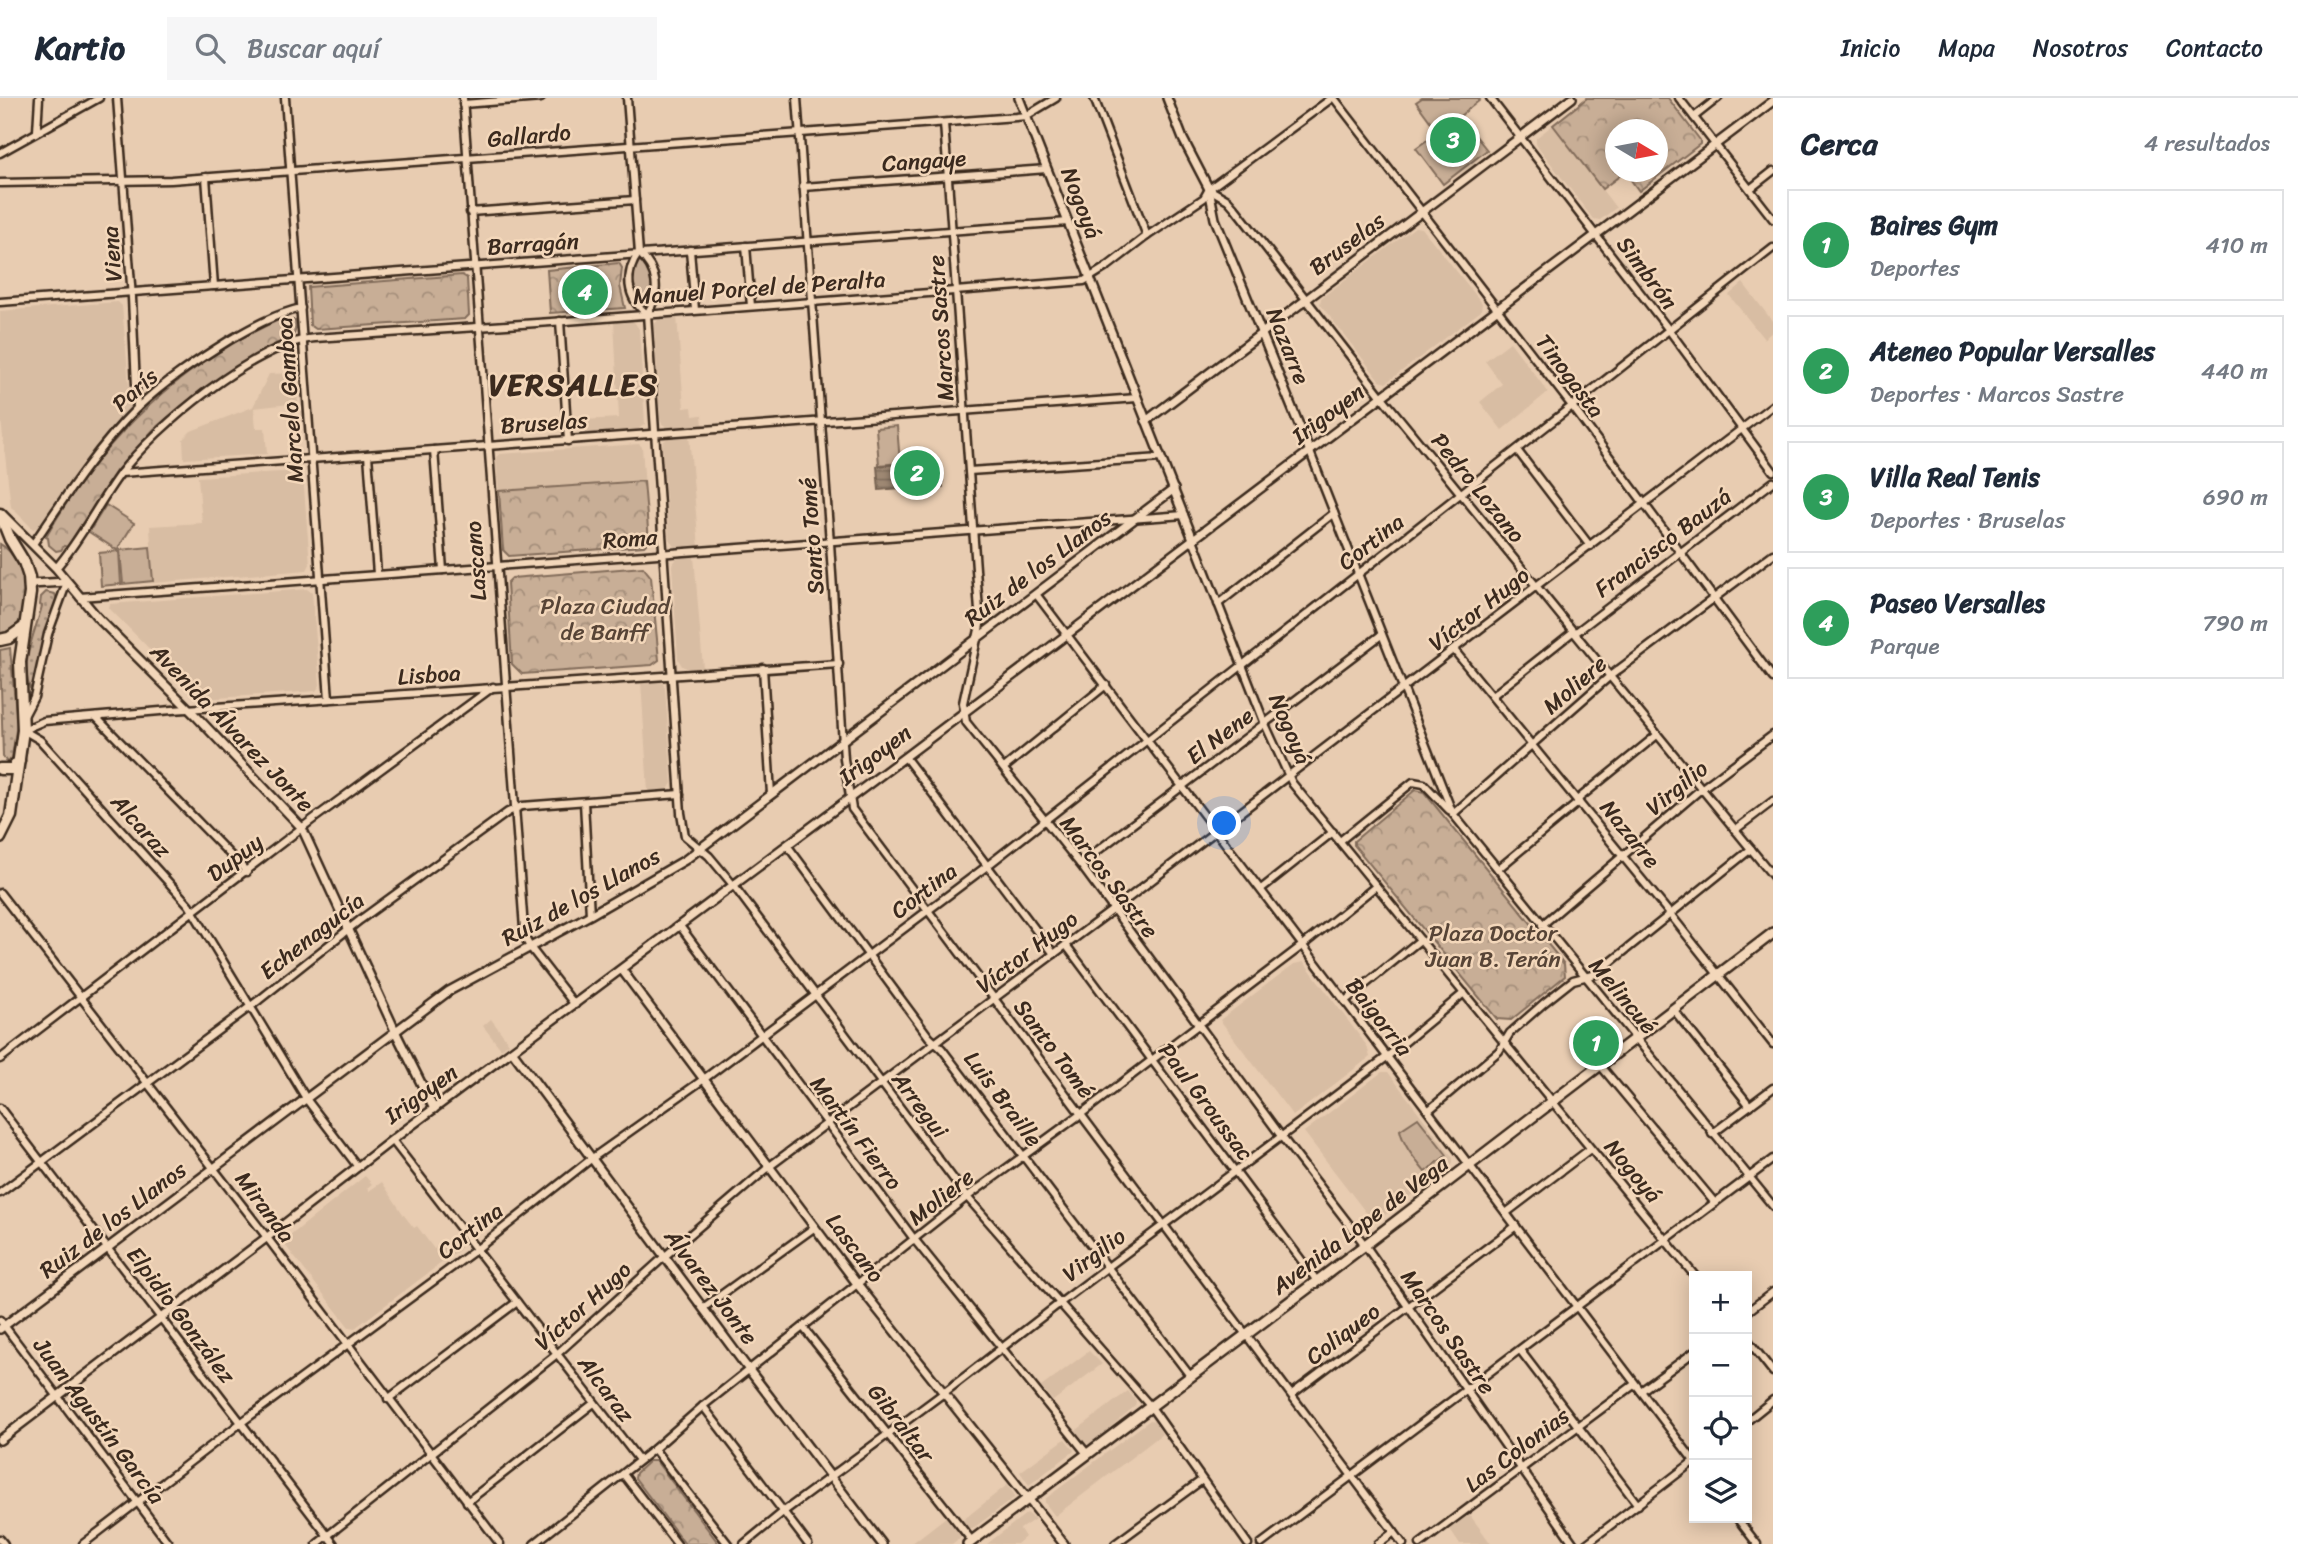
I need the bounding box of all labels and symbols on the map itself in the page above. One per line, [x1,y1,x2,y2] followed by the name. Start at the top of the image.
[486,112,572,160] street label: Gallardo
[1430,114,1476,166] pin: 3
[1605,119,1668,182] north arrow
[881,138,967,184] street label: Cangaye
[1049,161,1113,245] street label: Nogoyá
[1300,201,1395,287] street label: Bruselas
[486,220,580,268] street label: Barragán
[90,224,134,283] street label: Viena
[1605,227,1689,319] street label: Simbrón
[915,253,967,402] street label: Marcos Sastre
[631,259,887,317] street label: Manuel Porcel de Peralta
[562,266,608,318] pin: 4
[1254,301,1322,391] street label: Nazarre
[264,315,316,484] street label: Marcelo Gamboa
[1524,325,1616,427] street label: Tinogasta
[102,357,168,423] street label: París
[489,358,659,412] district label: VERSALLES
[1282,373,1374,456] street label: Irigoyen
[499,399,589,446] street label: Bruselas
[1420,423,1536,553] street label: Pedro Lozano
[894,447,940,499] pin: 2
[787,476,837,596] street label: Santo Tomé
[1585,477,1741,609] street label: Francisco Bauzá
[955,498,1121,638] street label: Ruiz de los Llanos
[1328,502,1414,582] street label: Cortina
[601,517,659,561] street label: Roma
[453,520,499,602] street label: Lascano
[1419,556,1539,662] street label: Víctor Hugo
[540,586,672,653] park label: Plaza Ciudad de Banff
[139,633,325,823] street label: Avenida Álvarez Jonte
[1533,645,1617,725] street label: Moliere
[396,652,462,698] street label: Lisboa
[1257,687,1323,771] street label: Nogoyá
[1177,696,1263,776] street label: El Nene
[829,714,921,797] street label: Irigoyen
[1636,749,1718,827] street label: Virgilio
[99,783,183,869] street label: Alcaraz
[1589,790,1671,878] street label: Nazarre
[1049,806,1169,948] street label: Marcos Sastre
[1207,806,1241,840] your location
[198,823,272,893] street label: Dupuy
[494,836,669,958] street label: Ruiz de los Llanos
[881,852,967,930] street label: Cortina
[250,881,374,991] street label: Echenagucía
[967,899,1087,1005] street label: Víctor Hugo
[1424,913,1561,980] park label: Plaza Doctor Juan B. Terán
[1578,948,1668,1044] street label: Melincué
[1334,968,1424,1066] street label: Baigorria
[1002,990,1106,1108] street label: Santo Tomé
[1573,1017,1619,1069] pin: 1
[1147,1033,1265,1171] street label: Paul Groussac
[953,1042,1053,1157] street label: Luis Braille
[374,1053,467,1136] street label: Irigoyen
[880,1061,960,1148] street label: Arregui
[799,1067,913,1199] street label: Martín Fierro
[1593,1129,1673,1213] street label: Nogoyá
[1261,1144,1458,1306] street label: Avenida Lope de Vega
[30,1150,196,1290] street label: Ruiz de los Llanos
[899,1157,984,1236] street label: Moliere
[224,1162,306,1253] street label: Miranda
[427,1191,513,1271] street label: Cortina
[815,1204,895,1292] street label: Lascano
[1053,1217,1135,1293] street label: Virgilio
[653,1219,769,1354] street label: Álvarez Jonte
[115,1237,247,1394] street label: Elpidio González
[525,1251,641,1361] street label: Víctor Hugo
[1389,1260,1507,1404] street label: Marcos Sastre
[1296,1292,1390,1376] street label: Coliqueo
[22,1328,176,1514] street label: Juan Agustín García
[566,1345,646,1433] street label: Alcaraz
[857,1374,946,1473] street label: Gibraltar
[1455,1396,1579,1504] street label: Las Colonias

